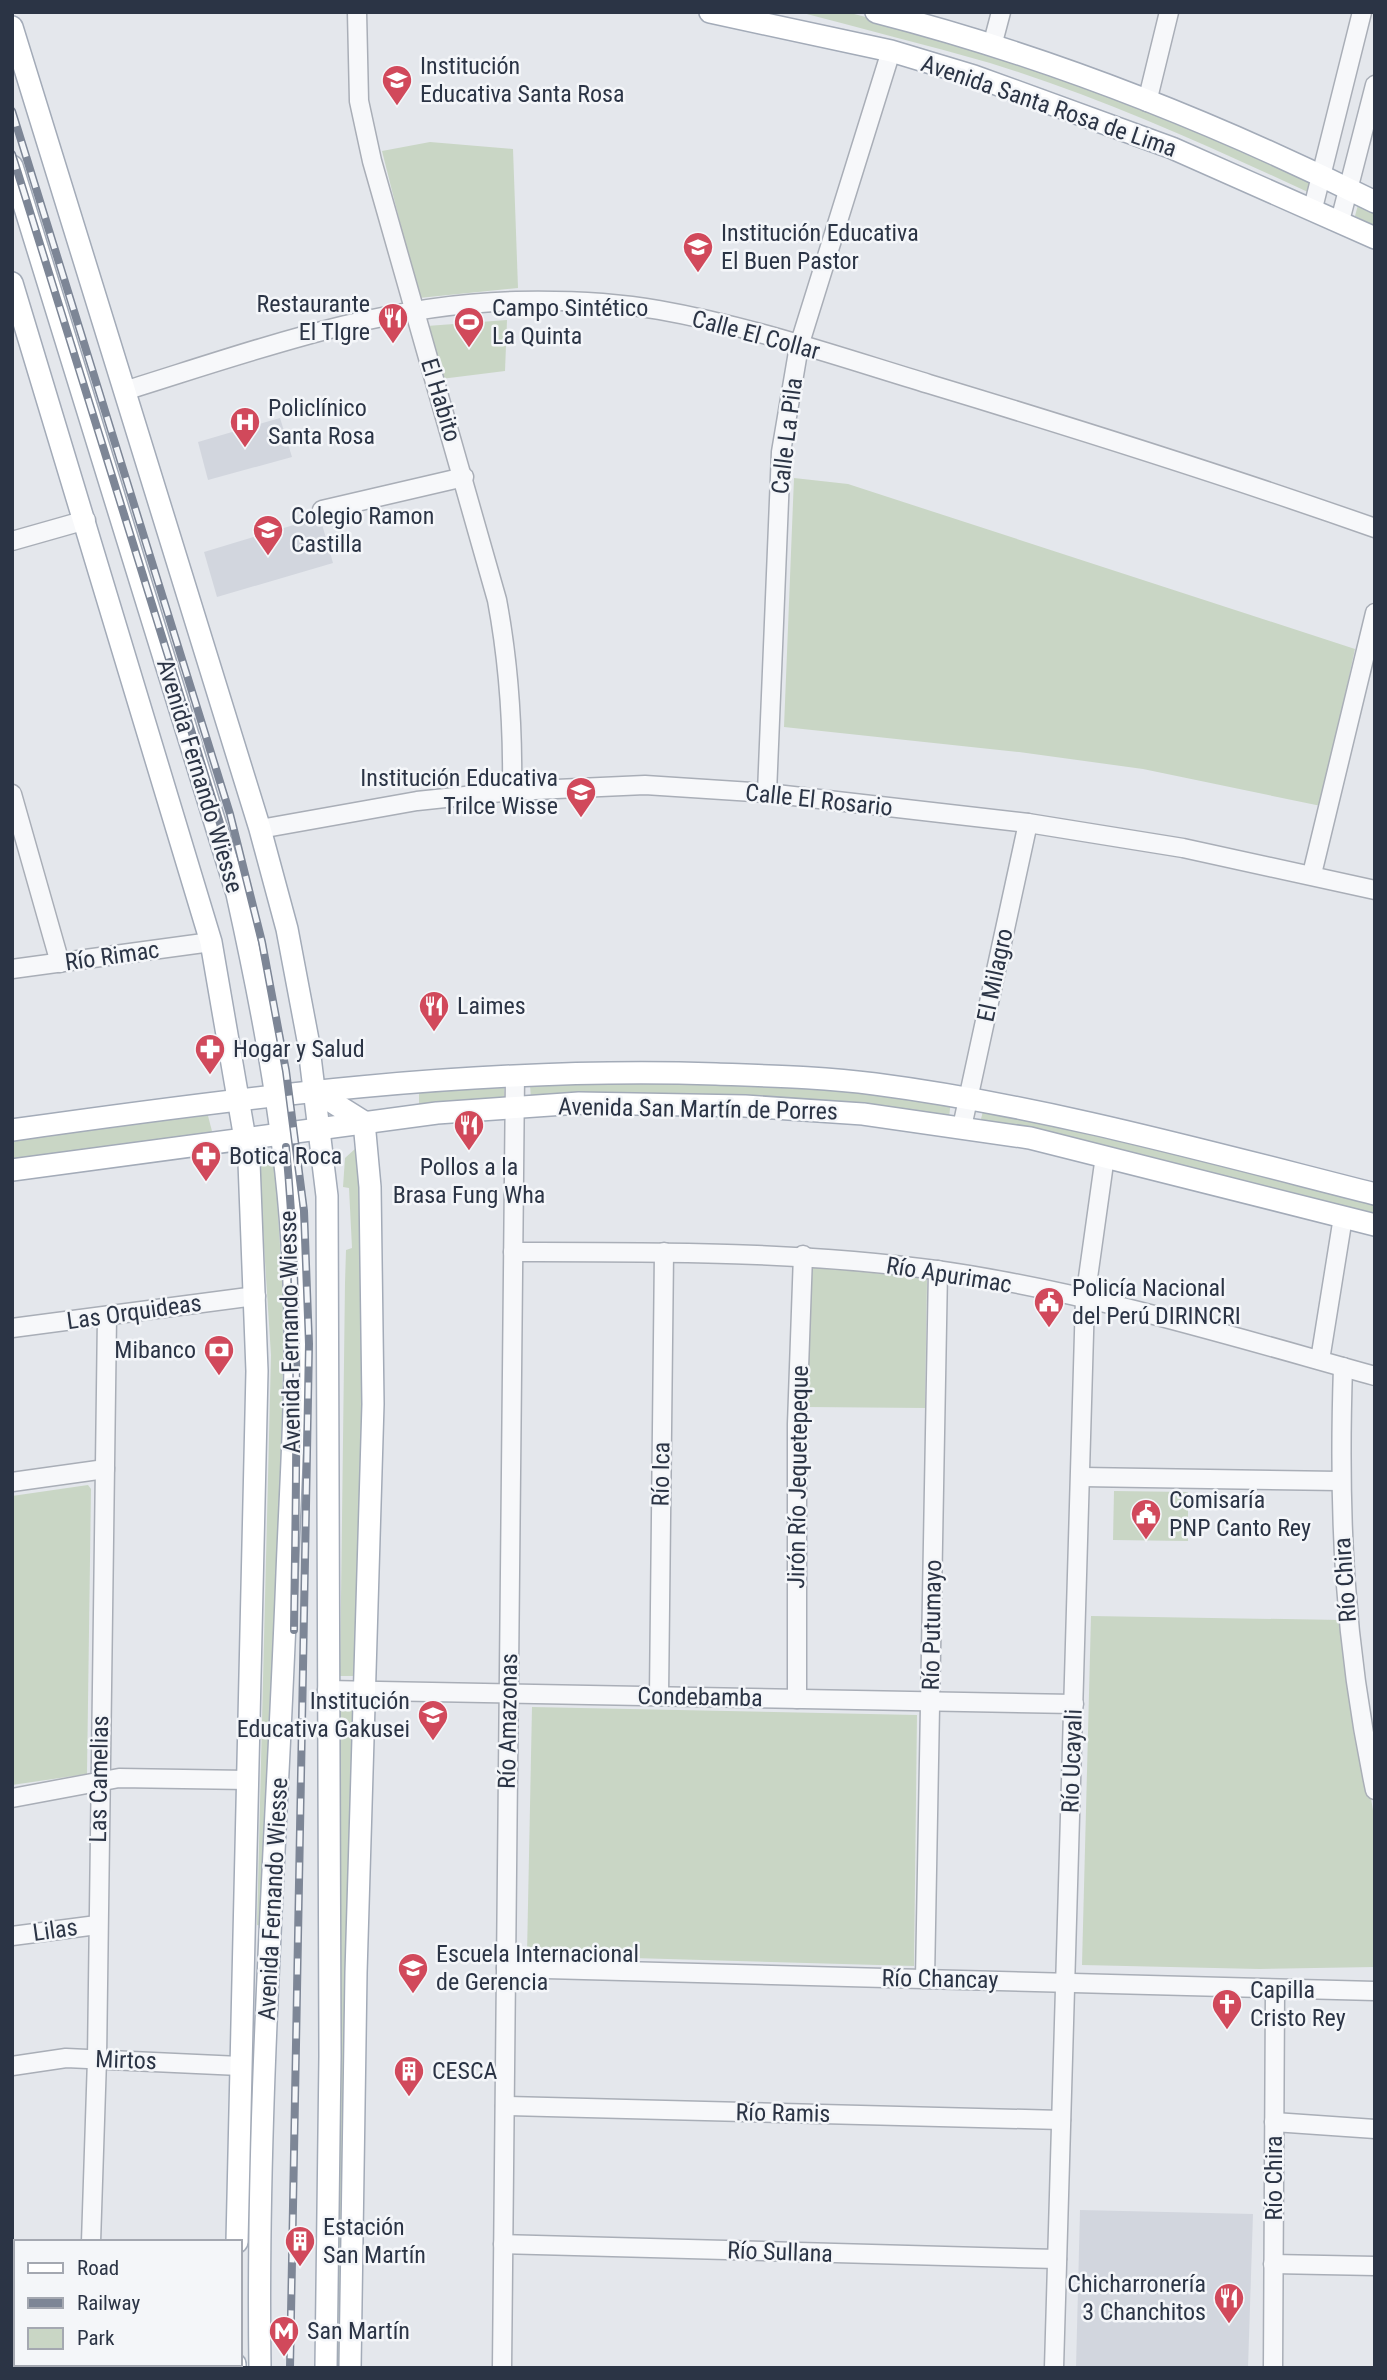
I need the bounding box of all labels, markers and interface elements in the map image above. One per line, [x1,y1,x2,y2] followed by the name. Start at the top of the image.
[918,49,1180,163] street label: Avenida Santa Rosa de Lima
[420,52,624,108] place label: Institución Educativa Santa Rosa
[380,63,414,107] school or university icon: Institución Educativa Santa Rosa
[721,219,919,275] place label: Institución Educativa El Buen Pastor
[681,230,715,274] school or university icon: Institución Educativa El Buen Pastor
[257,290,370,346] place label: Restaurante El TIgre
[492,294,648,350] place label: Campo Sintético La Quinta
[376,301,410,345] restaurant icon: Restaurante El TIgre
[689,304,823,366] street label: Calle El Collar
[452,305,486,349] sports icon: Campo Sintético La Quinta
[415,355,467,445] street label: El Habito
[766,376,808,496] street label: Calle La Pila
[268,394,375,450] place label: Policlínico Santa Rosa
[228,405,262,449] hospital icon: Policlínico Santa Rosa
[291,502,434,558] place label: Colegio Ramon Castilla
[251,513,285,557] school or university icon: Colegio Ramon Castilla
[151,656,249,896] street label: Avenida Fernando Wiesse
[360,764,558,820] place label: Institución Educativa Trilce Wisse
[564,775,598,819] school or university icon: Institución Educativa Trilce Wisse
[744,778,894,822] street label: Calle El Rosario
[971,926,1019,1024] street label: El Milagro
[63,936,161,976] street label: Río Rimac
[417,989,451,1033] restaurant icon: Laimes
[457,992,526,1020] place label: Laimes
[193,1032,227,1076] pharmacy icon: Hogar y Salud
[233,1035,365,1063] place label: Hogar y Salud
[558,1093,838,1125] street label: Avenida San Martín de Porres
[452,1108,486,1152] restaurant icon: Pollos a la Brasa Fung Wha
[189,1139,223,1183] pharmacy icon: Botica Roca
[229,1142,342,1170] place label: Botica Roca
[393,1153,545,1209] place label: Pollos a la Brasa Fung Wha
[274,1210,306,1454] street label: Avenida Fernando Wiesse
[884,1251,1014,1299] street label: Río Apurimac
[1072,1274,1241,1330] place label: Policía Nacional del Perú DIRINCRI
[1032,1285,1066,1329] public building icon: Policía Nacional del Perú DIRINCRI
[65,1289,203,1335] street label: Las Orquideas
[202,1333,236,1377] bank icon: Mibanco
[114,1336,196,1364] place label: Mibanco
[782,1365,814,1589] street label: Jirón Río Jequetepeque
[646,1441,676,1507] street label: Río Ica
[1169,1486,1311,1542] place label: Comisaría PNP Canto Rey
[1129,1497,1163,1541] public building icon: Comisaría PNP Canto Rey
[1328,1537,1362,1623] street label: Río Chira
[917,1559,947,1691] street label: Río Putumayo
[493,1653,523,1789] street label: Río Amazonas
[637,1682,763,1712] street label: Condebamba
[237,1687,410,1743] place label: Institución Educativa Gakusei
[416,1698,450,1742] school or university icon: Institución Educativa Gakusei
[1056,1708,1088,1814] street label: Río Ucayali
[84,1715,114,1843] street label: Las Camelias
[253,1777,293,2021] street label: Avenida Fernando Wiesse
[31,1913,79,1947] street label: Lilas
[436,1940,639,1996] place label: Escuela Internacional de Gerencia
[396,1951,430,1995] school or university icon: Escuela Internacional de Gerencia
[881,1964,999,1994] street label: Río Chancay
[1250,1976,1346,2032] place label: Capilla Cristo Rey
[1210,1987,1244,2031] church icon: Capilla Cristo Rey
[95,2045,157,2075] street label: Mirtos
[392,2054,426,2098] building icon: CESCA
[432,2057,498,2085] place label: CESCA
[735,2098,831,2128] street label: Río Ramis
[1260,2136,1288,2220] street label: Río Chira
[323,2213,426,2269] place label: Estación San Martín
[283,2224,317,2268] building icon: Estación San Martín
[727,2236,833,2268] street label: Río Sullana
[14,2240,242,2366] legend
[77,2256,119,2280] text: Road
[1067,2270,1206,2326] place label: Chicharronería 3 Chanchitos
[1212,2281,1246,2325] restaurant icon: Chicharronería 3 Chanchitos
[77,2291,140,2315] text: Railway
[267,2314,301,2358] metro station icon: San Martín
[307,2317,410,2345] place label: San Martín
[77,2326,115,2350] text: Park

